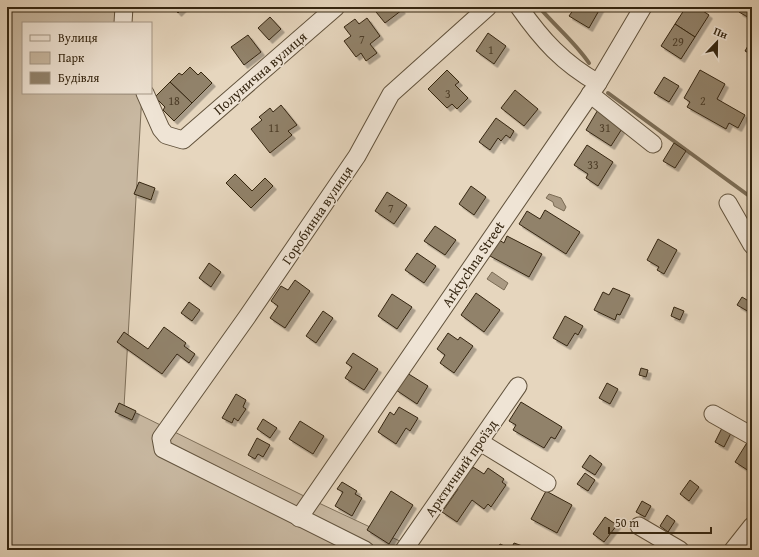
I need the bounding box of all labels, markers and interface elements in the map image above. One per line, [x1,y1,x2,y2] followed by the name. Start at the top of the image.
[22,22,152,94] legend
[697,22,737,62] north arrow
[711,23,731,43] text: Пн
[209,27,311,119] street label: Полунична вулиця
[58,29,98,46] text: Вулиця
[359,31,365,48] house number: 7
[672,33,684,50] house number: 29
[488,41,494,58] house number: 1
[58,49,85,66] text: Парк
[58,69,99,86] text: Будівля
[445,85,451,102] house number: 3
[168,92,180,109] house number: 18
[700,92,706,109] house number: 2
[268,119,280,136] house number: 11
[599,119,611,136] house number: 31
[587,156,599,173] house number: 33
[277,162,357,268] street label: Горобинна вулиця
[388,200,394,217] house number: 7
[437,217,509,311] street label: Arktychna Street
[420,415,502,521] street label: Арктичний проїзд
[609,509,711,535] scale bar
[615,514,639,531] text: 50 m

